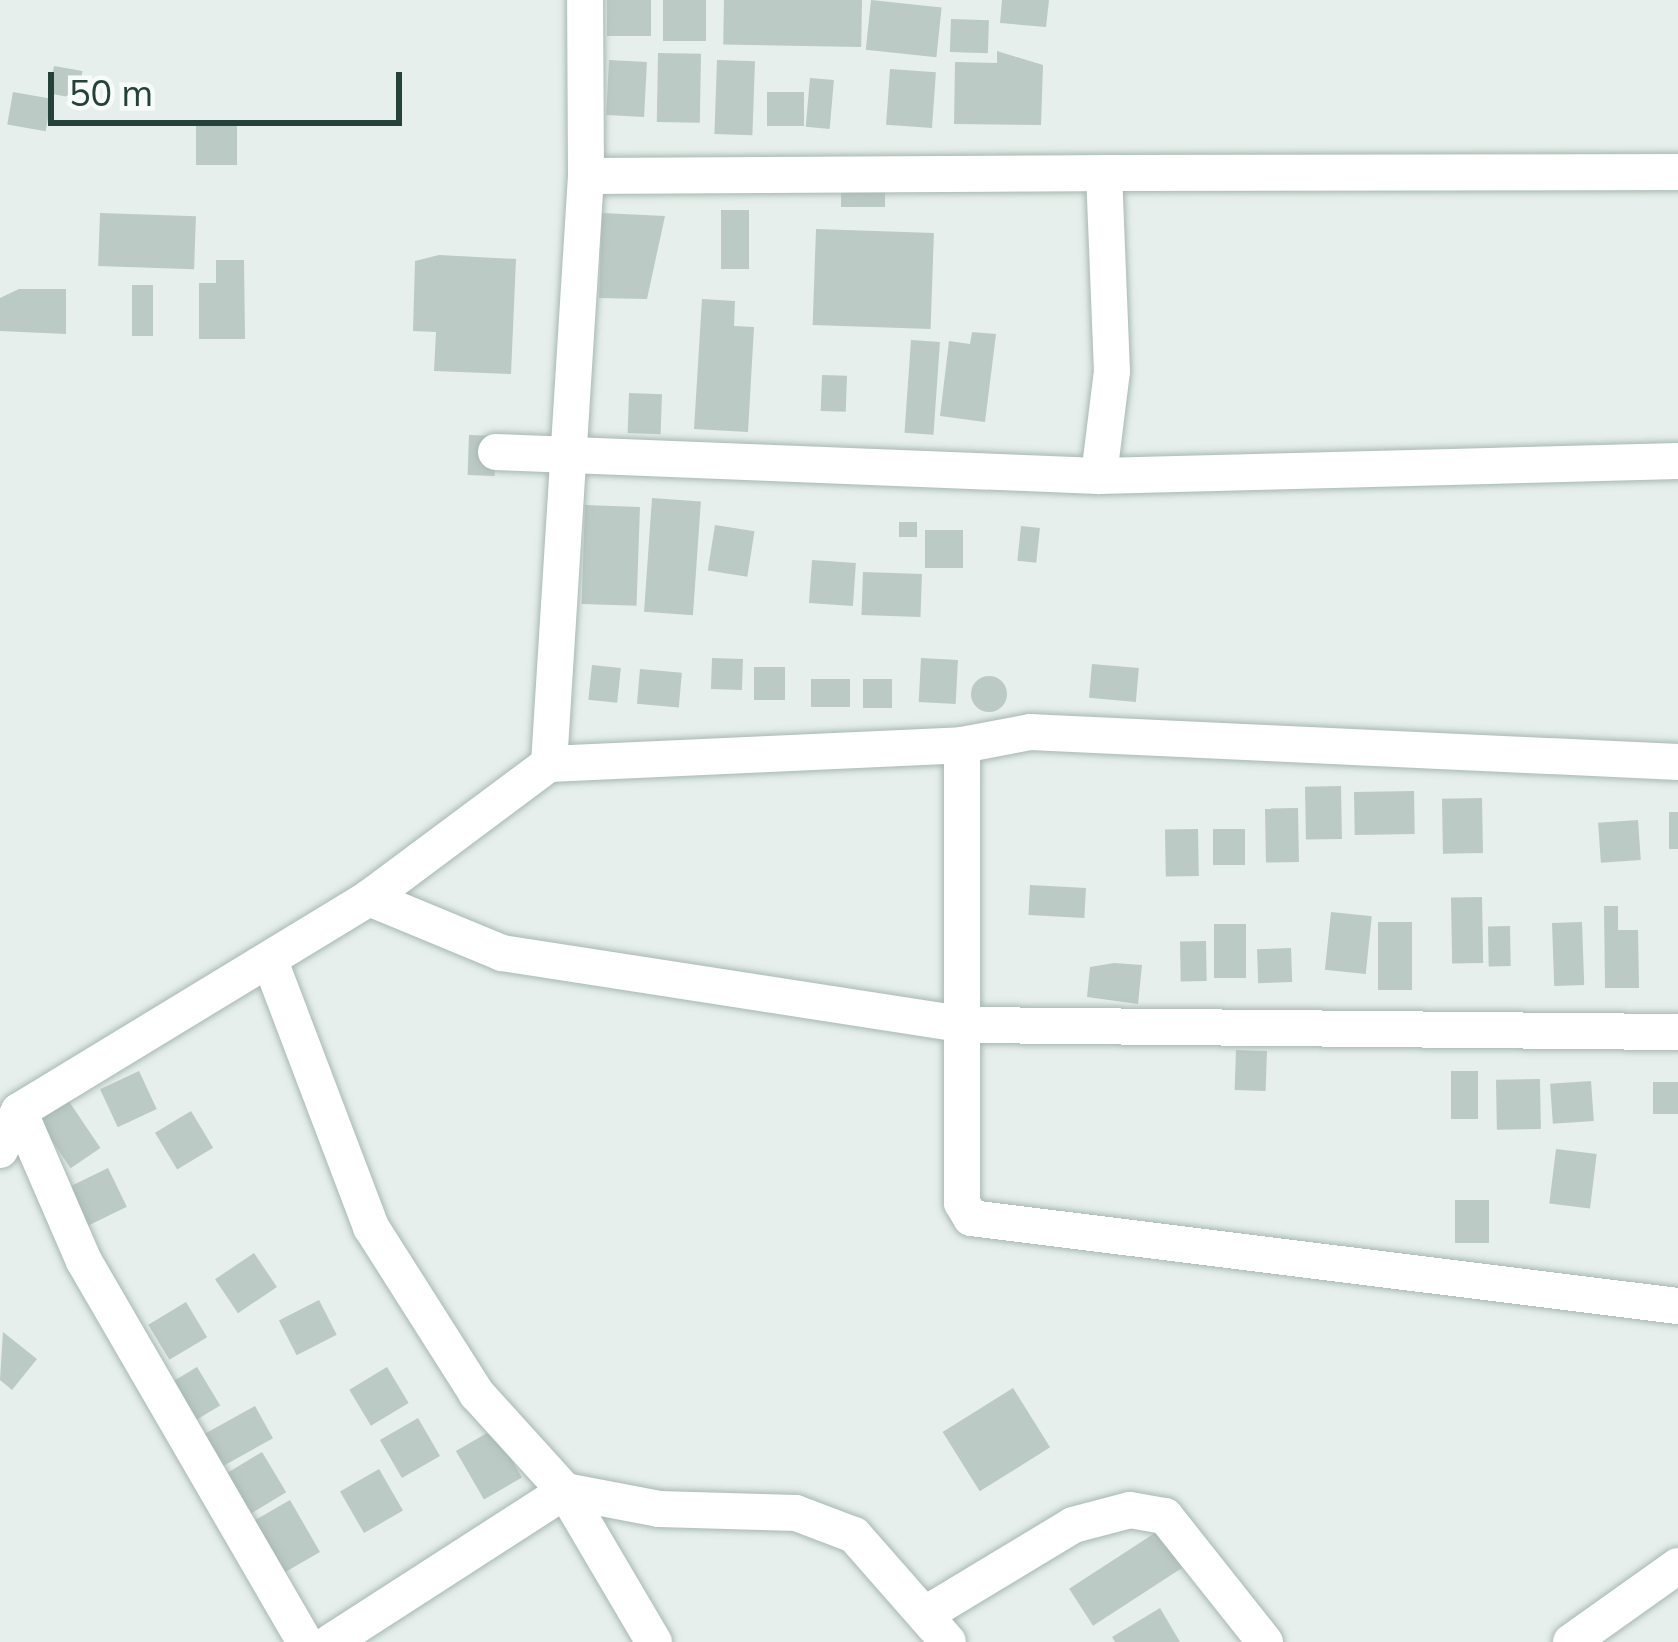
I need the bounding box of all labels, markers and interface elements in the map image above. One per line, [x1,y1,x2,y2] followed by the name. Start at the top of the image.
[54,48,408,122] scale bar
[69,70,153,115] text: 50 m

